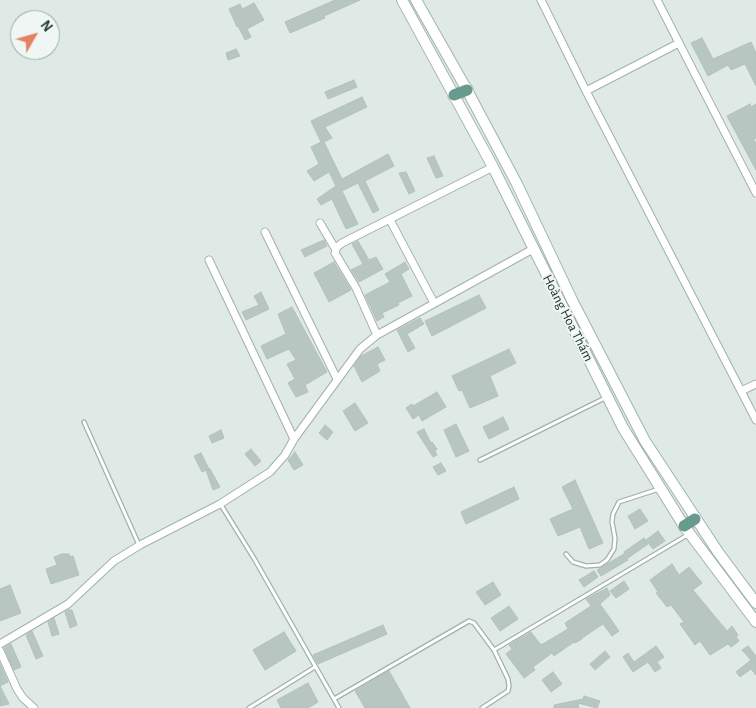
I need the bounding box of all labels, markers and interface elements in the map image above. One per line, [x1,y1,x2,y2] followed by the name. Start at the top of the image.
[10,10,60,60] north arrow
[38,18,55,35] text: N
[539,272,597,364] street label: Hoàng Hoa Thám

